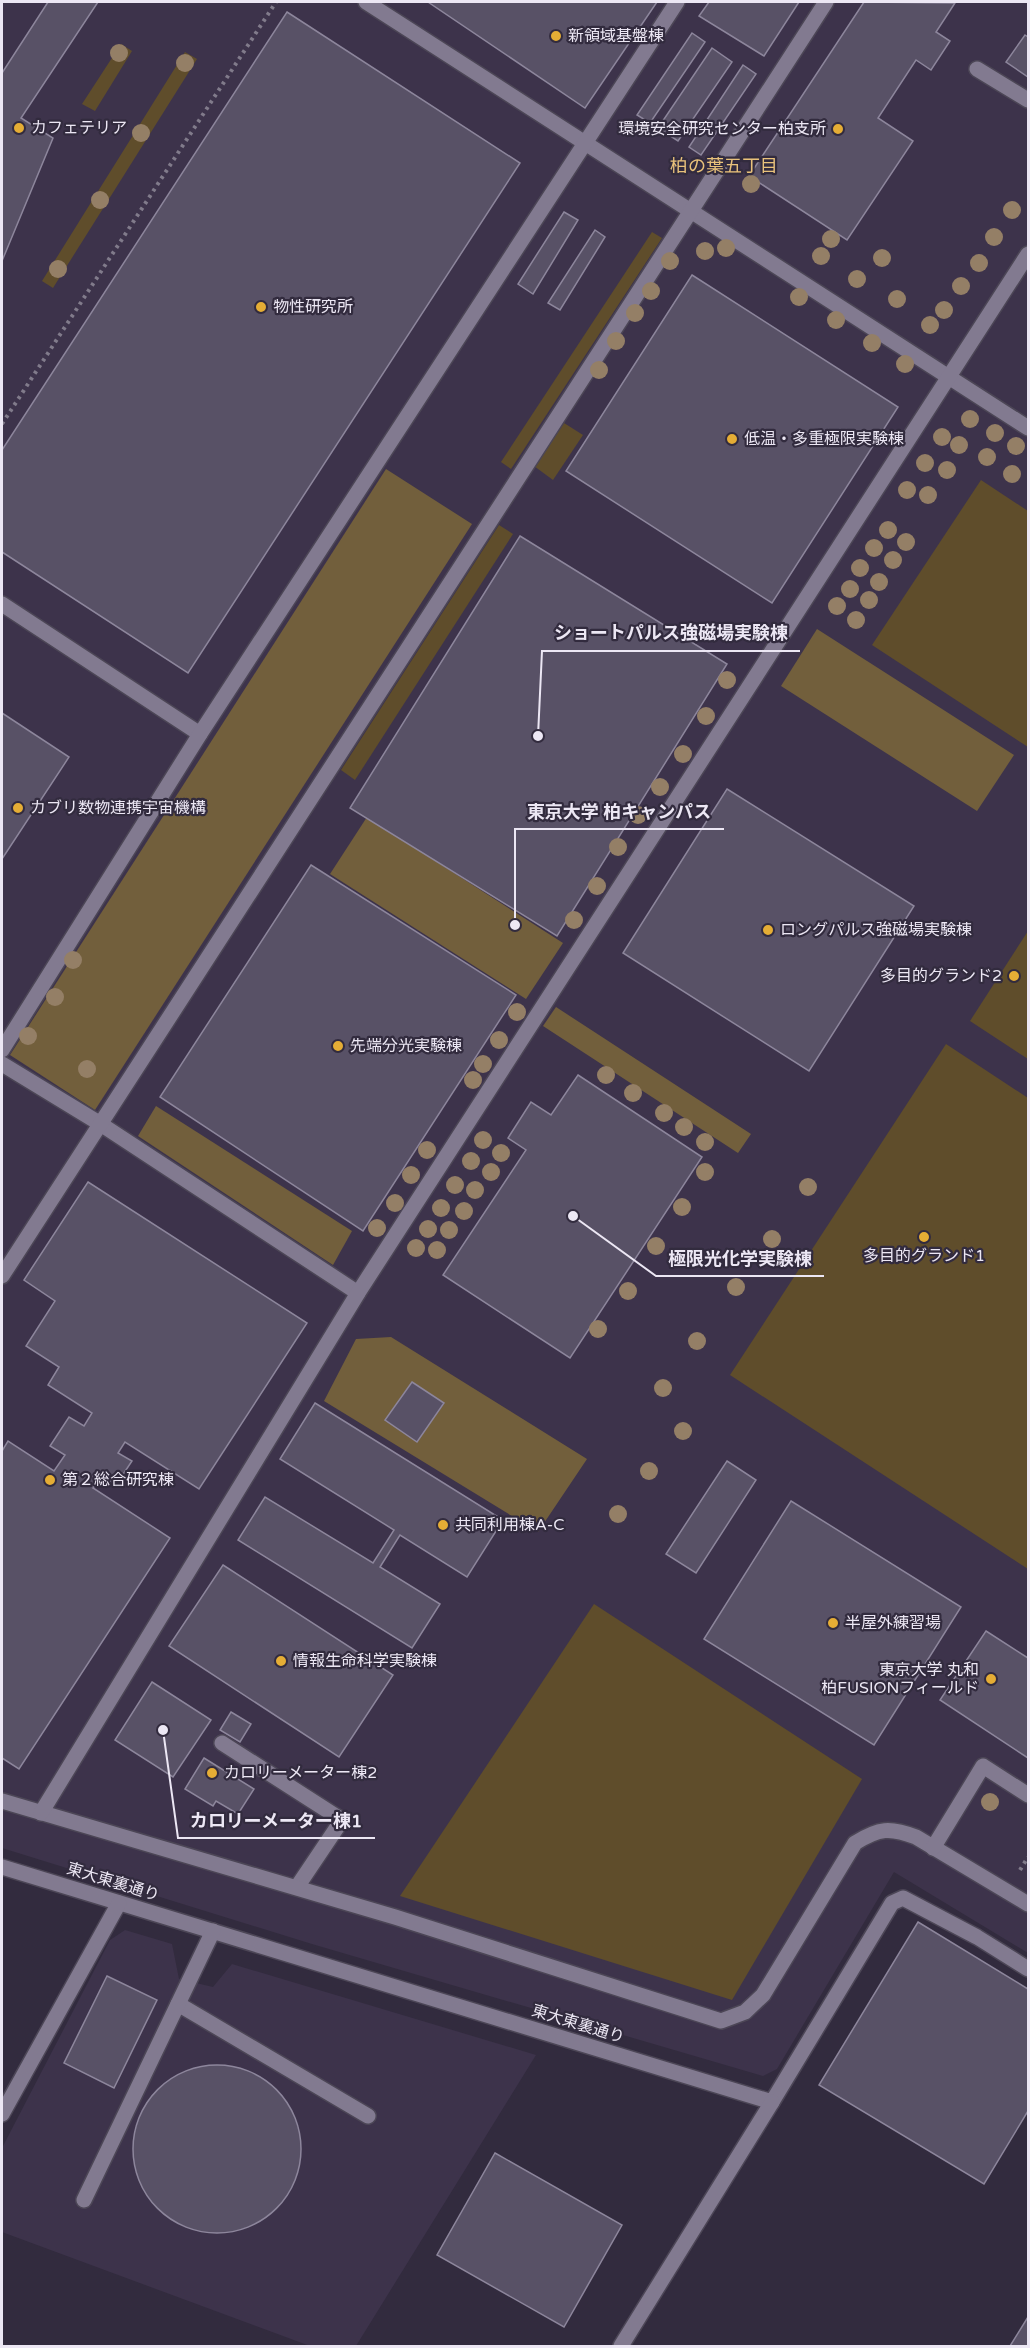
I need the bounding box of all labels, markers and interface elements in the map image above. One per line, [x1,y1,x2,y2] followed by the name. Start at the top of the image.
[568,26,664,46] place label: 新領域基盤棟
[549,29,563,43] marker: 新領域基盤棟
[31,118,127,138] place label: カフェテリア
[618,119,826,139] place label: 環境安全研究センター柏支所
[12,121,26,135] marker: カフェテリア
[831,122,845,136] marker: 環境安全研究センター柏支所
[670,155,778,177] district label: 柏の葉五丁目
[273,297,353,317] place label: 物性研究所
[254,300,268,314] marker: 物性研究所
[744,429,904,449] place label: 低温・多重極限実験棟
[725,432,739,446] marker: 低温・多重極限実験棟
[542,615,800,651] callout: ショートパルス強磁場実験棟
[554,622,788,644] text: ショートパルス強磁場実験棟
[515,793,724,829] callout: 東京大学 柏キャンパス
[30,798,206,818] place label: カブリ数物連携宇宙機構
[11,801,25,815] marker: カブリ数物連携宇宙機構
[527,801,711,823] text: 東京大学 柏キャンパス
[780,920,972,940] place label: ロングパルス強磁場実験棟
[761,923,775,937] marker: ロングパルス強磁場実験棟
[880,966,1002,986] place label: 多目的グランド2
[1007,969,1021,983] marker: 多目的グランド2
[350,1036,462,1056] place label: 先端分光実験棟
[331,1039,345,1053] marker: 先端分光実験棟
[917,1230,931,1244] marker: 多目的グランド1
[656,1240,824,1276] callout: 極限光化学実験棟
[863,1246,985,1266] place label: 多目的グランド1
[668,1248,812,1270] text: 極限光化学実験棟
[62,1470,174,1490] place label: 第２総合研究棟
[43,1473,57,1487] marker: 第２総合研究棟
[455,1515,564,1535] place label: 共同利用棟A-C
[436,1518,450,1532] marker: 共同利用棟A-C
[845,1613,941,1633] place label: 半屋外練習場
[826,1616,840,1630] marker: 半屋外練習場
[293,1651,437,1671] place label: 情報生命科学実験棟
[274,1654,288,1668] marker: 情報生命科学実験棟
[821,1660,979,1698] place label: 東京大学 丸和 柏FUSIONフィールド
[984,1672,998,1686] marker: 東京大学 丸和 柏FUSIONフィールド
[224,1763,377,1783] place label: カロリーメーター棟2
[205,1766,219,1780] marker: カロリーメーター棟2
[178,1802,375,1838] callout: カロリーメーター棟1
[190,1810,362,1832] text: カロリーメーター棟1
[64,1858,162,1906] street label: 東大東裏通り
[529,2000,627,2048] street label: 東大東裏通り

